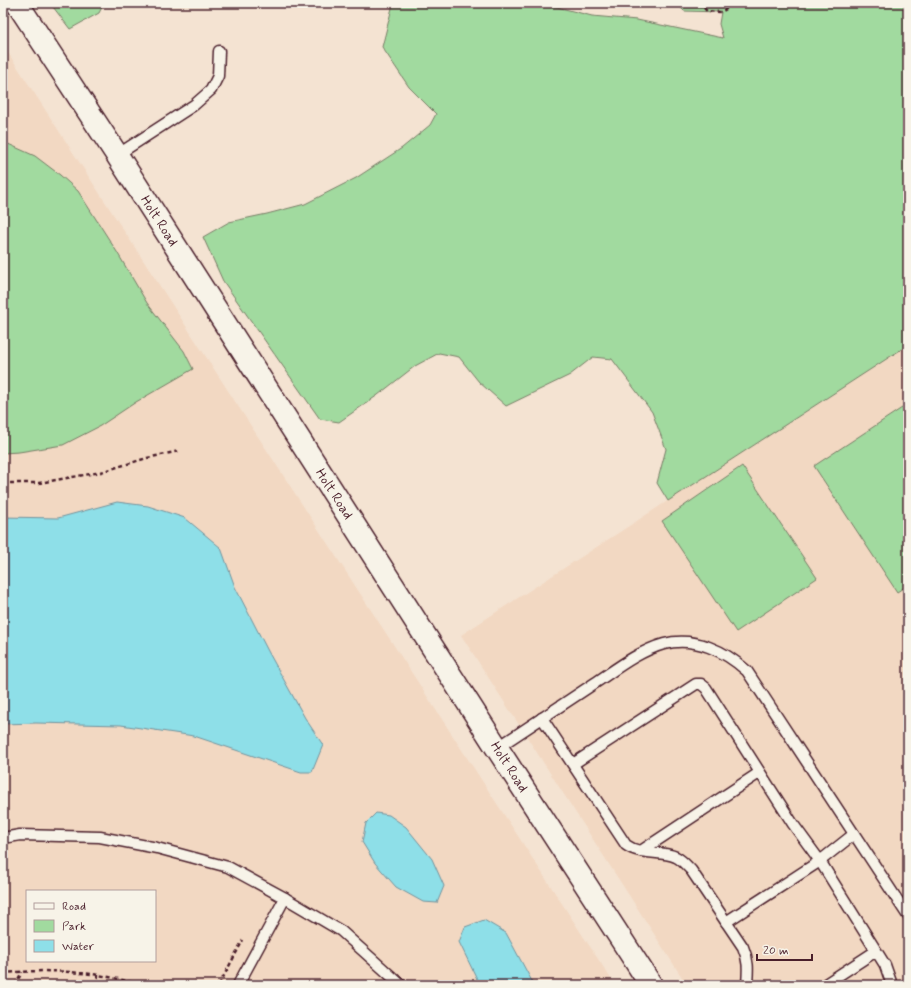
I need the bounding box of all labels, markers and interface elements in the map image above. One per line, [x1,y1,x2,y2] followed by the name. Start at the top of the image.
[136,192,182,250] street label: Holt Road
[311,465,357,523] street label: Holt Road
[486,738,532,796] street label: Holt Road
[26,890,156,962] legend
[62,899,86,915] text: Road
[62,919,86,935] text: Park
[757,936,812,962] scale bar
[62,939,94,955] text: Water
[763,943,789,959] text: 20 m

